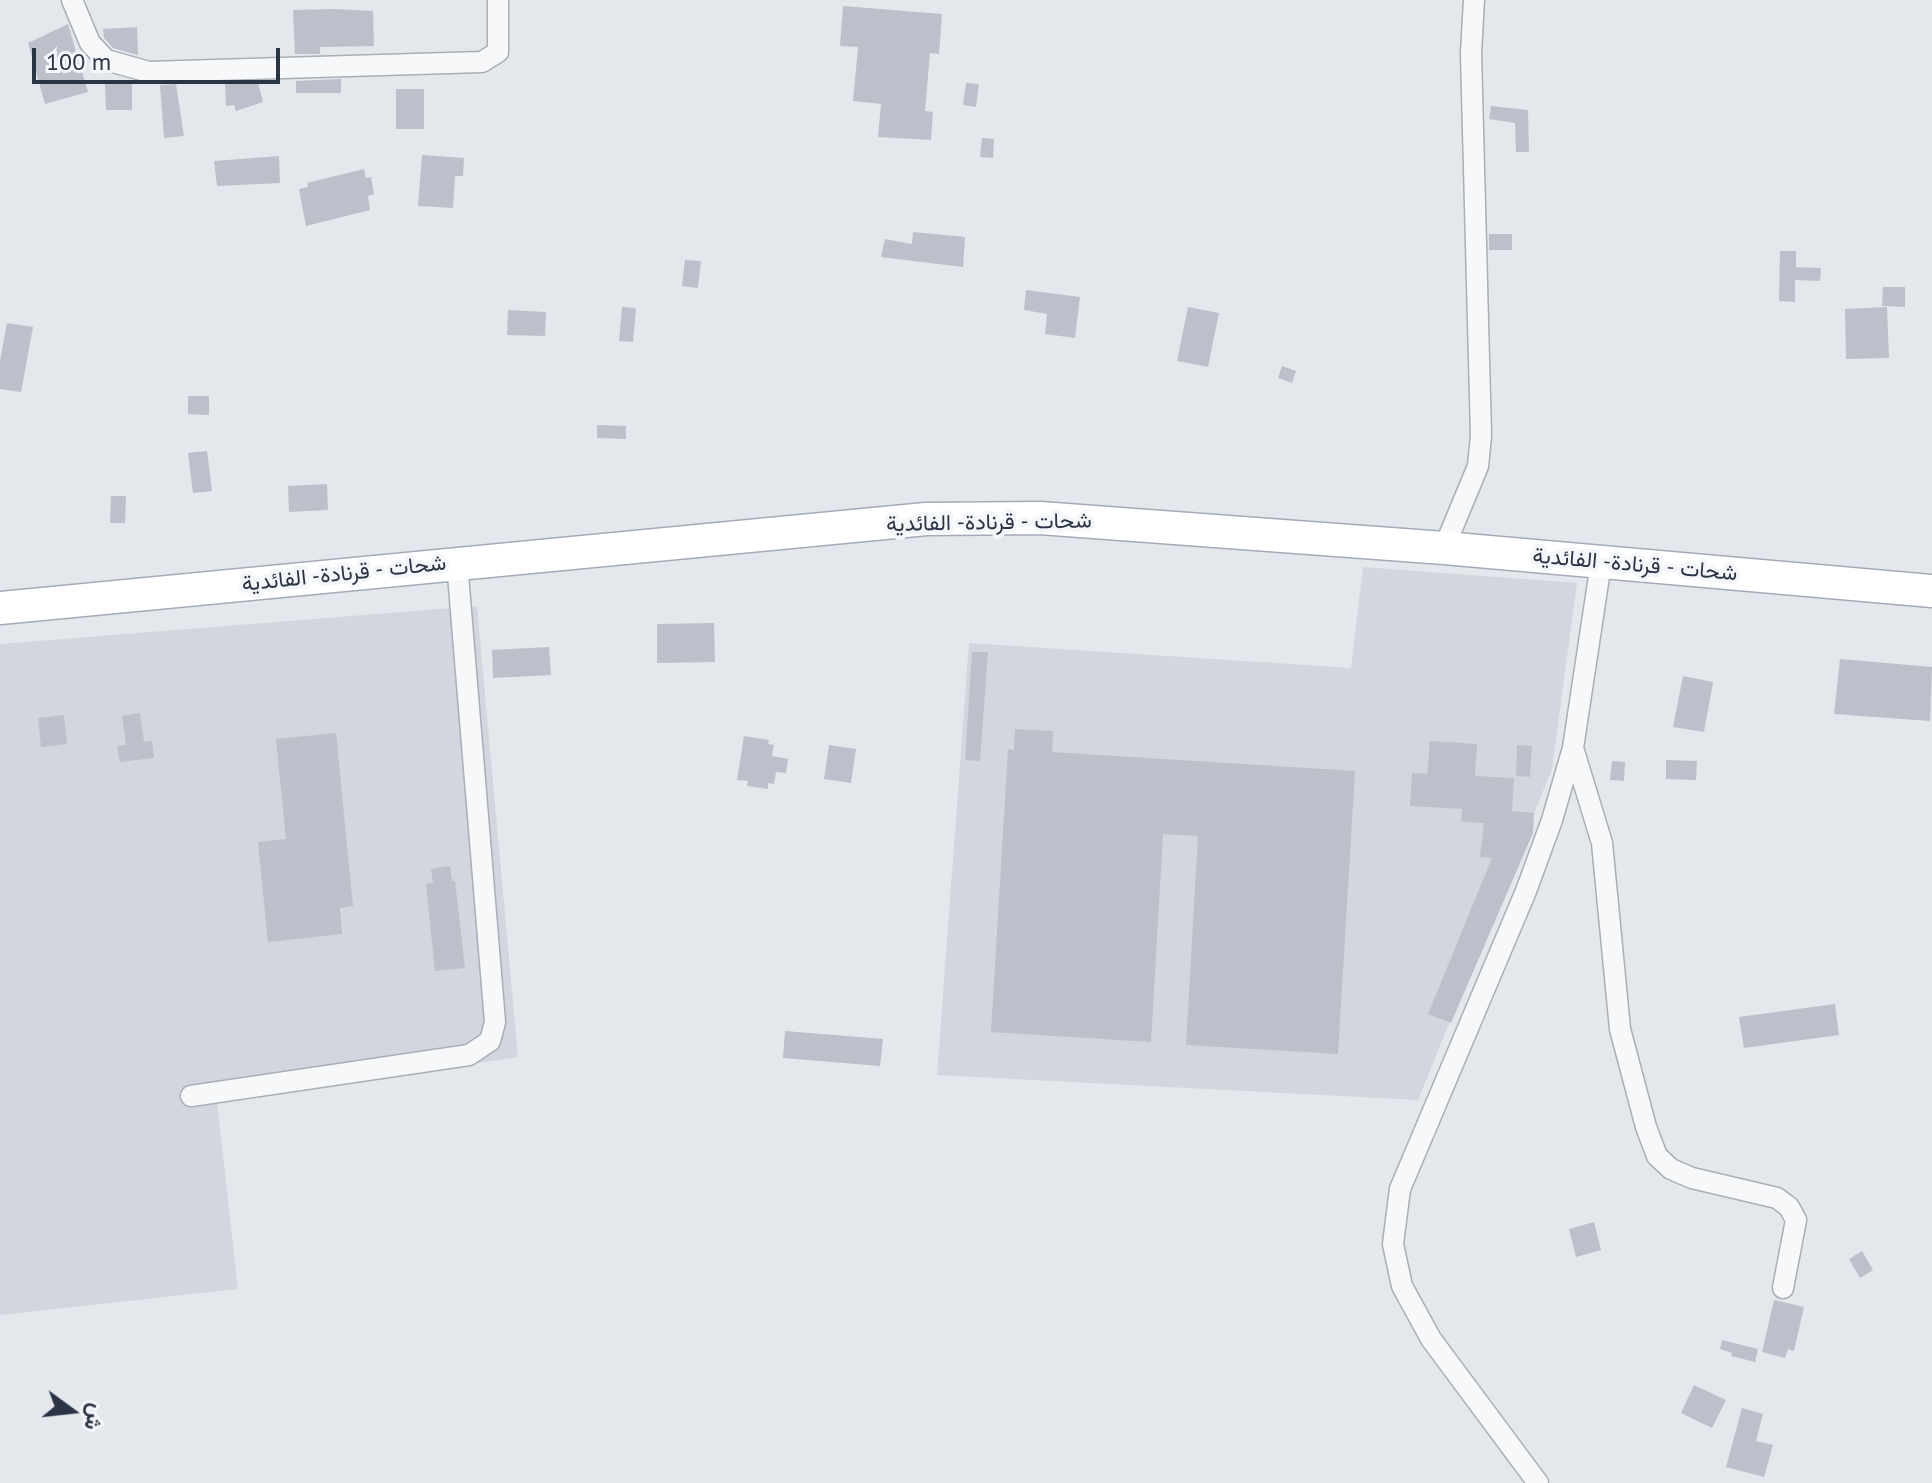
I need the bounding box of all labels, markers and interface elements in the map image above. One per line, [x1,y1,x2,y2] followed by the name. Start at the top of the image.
[36,32,284,82] scale bar
[46,46,111,77] text: 100 m
[886,508,1092,538] street label: شحات - قرنادة- الفائدية
[1531,543,1739,587] street label: شحات - قرنادة- الفائدية
[240,550,448,598] street label: شحات - قرنادة- الفائدية
[32,1371,112,1451] north arrow
[78,1401,112,1434] text: ش

